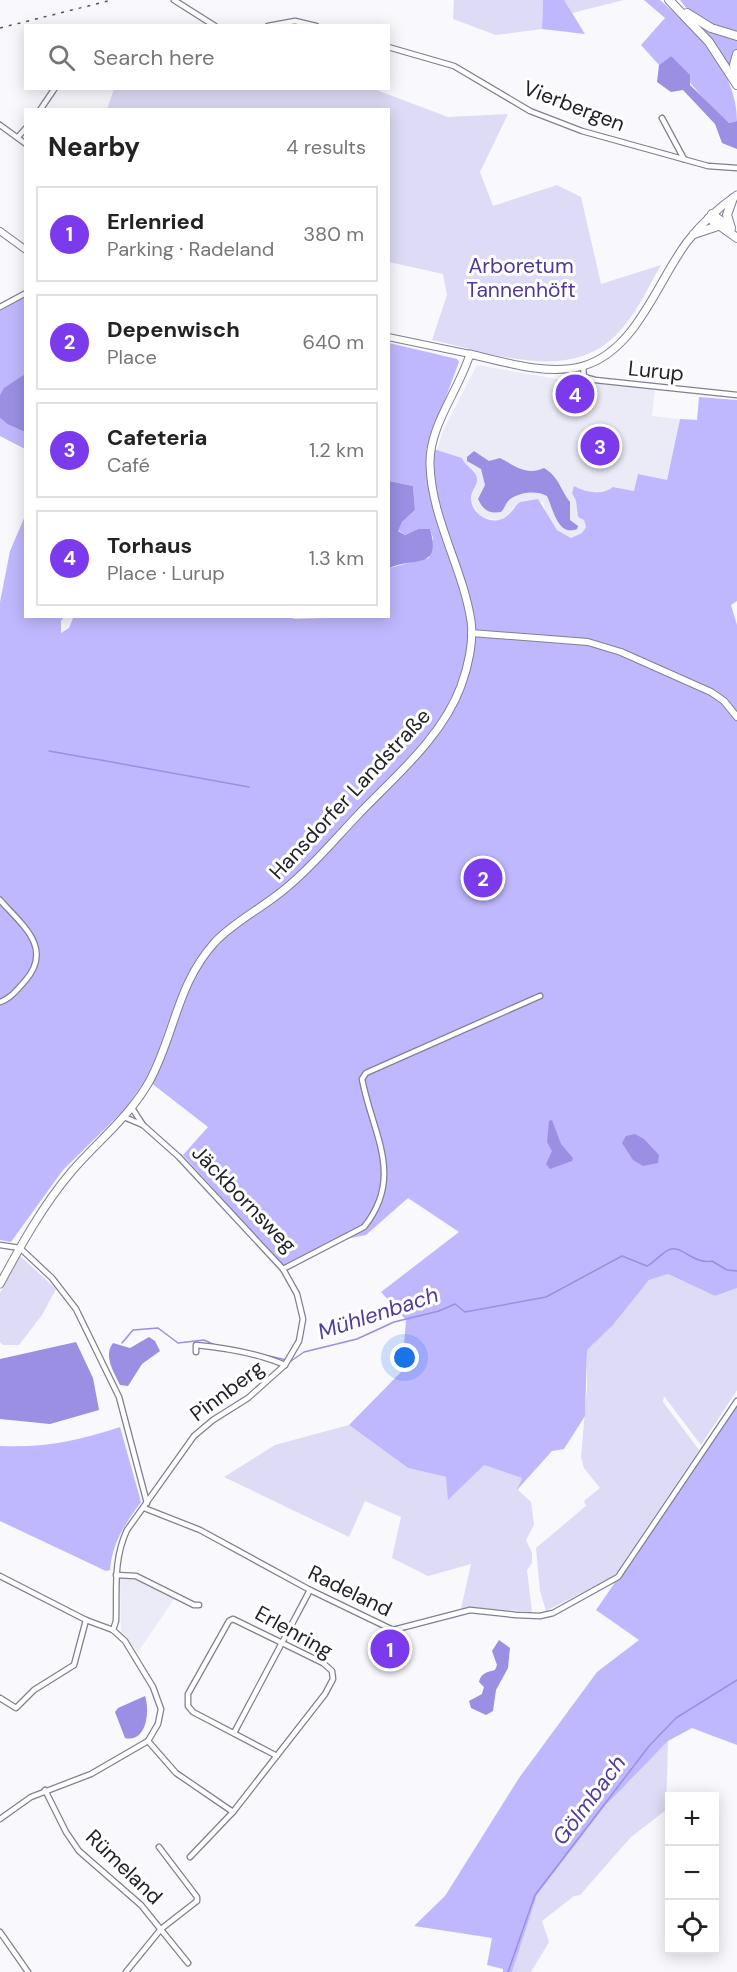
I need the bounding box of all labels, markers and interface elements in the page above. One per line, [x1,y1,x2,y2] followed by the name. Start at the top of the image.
[24,24,390,90] search box
[45,41,78,74] icon: search
[93,43,214,72] text: Search here
[519,74,629,138] street label: Vierbergen
[48,130,140,164] text: Nearby
[286,134,366,160] text: 4 results
[107,207,204,236] text: Erlenried
[66,221,73,247] text: 1
[303,221,364,247] text: 380 m
[107,236,274,262] text: Parking · Radeland
[466,252,576,304] park label: Arboretum Tannenhöft
[107,315,240,344] text: Depenwisch
[64,329,75,355] text: 2
[302,329,364,355] text: 640 m
[107,344,157,370] text: Place
[627,354,685,388] street label: Lurup
[556,372,594,416] pin: 4
[107,423,207,452] text: Cafeteria
[580,424,620,468] pin: 3
[63,437,76,463] text: 3
[309,437,364,463] text: 1.2 km
[107,452,150,478] text: Café
[107,531,192,560] text: Torhaus
[63,545,76,571] text: 4
[309,545,364,571] text: 1.3 km
[107,560,225,586] text: Place · Lurup
[263,702,437,886] street label: Hansdorfer Landstraße
[464,856,502,900] pin: 2
[186,1139,303,1259] street label: Jäckbornsweg
[314,1280,442,1346] water label: Mühlenbach
[390,1343,419,1372] your location
[184,1354,270,1428] street label: Pinnberg
[303,1559,397,1623] street label: Radeland
[250,1599,338,1665] street label: Erlenring
[370,1626,410,1672] pin: 1
[546,1749,632,1851] water label: Gölmbach
[665,1792,719,1954] map controls
[665,1792,719,1846] button: +
[80,1823,168,1911] street label: Rümeland
[665,1846,719,1900] button: −
[665,1900,719,1954] button: locate

